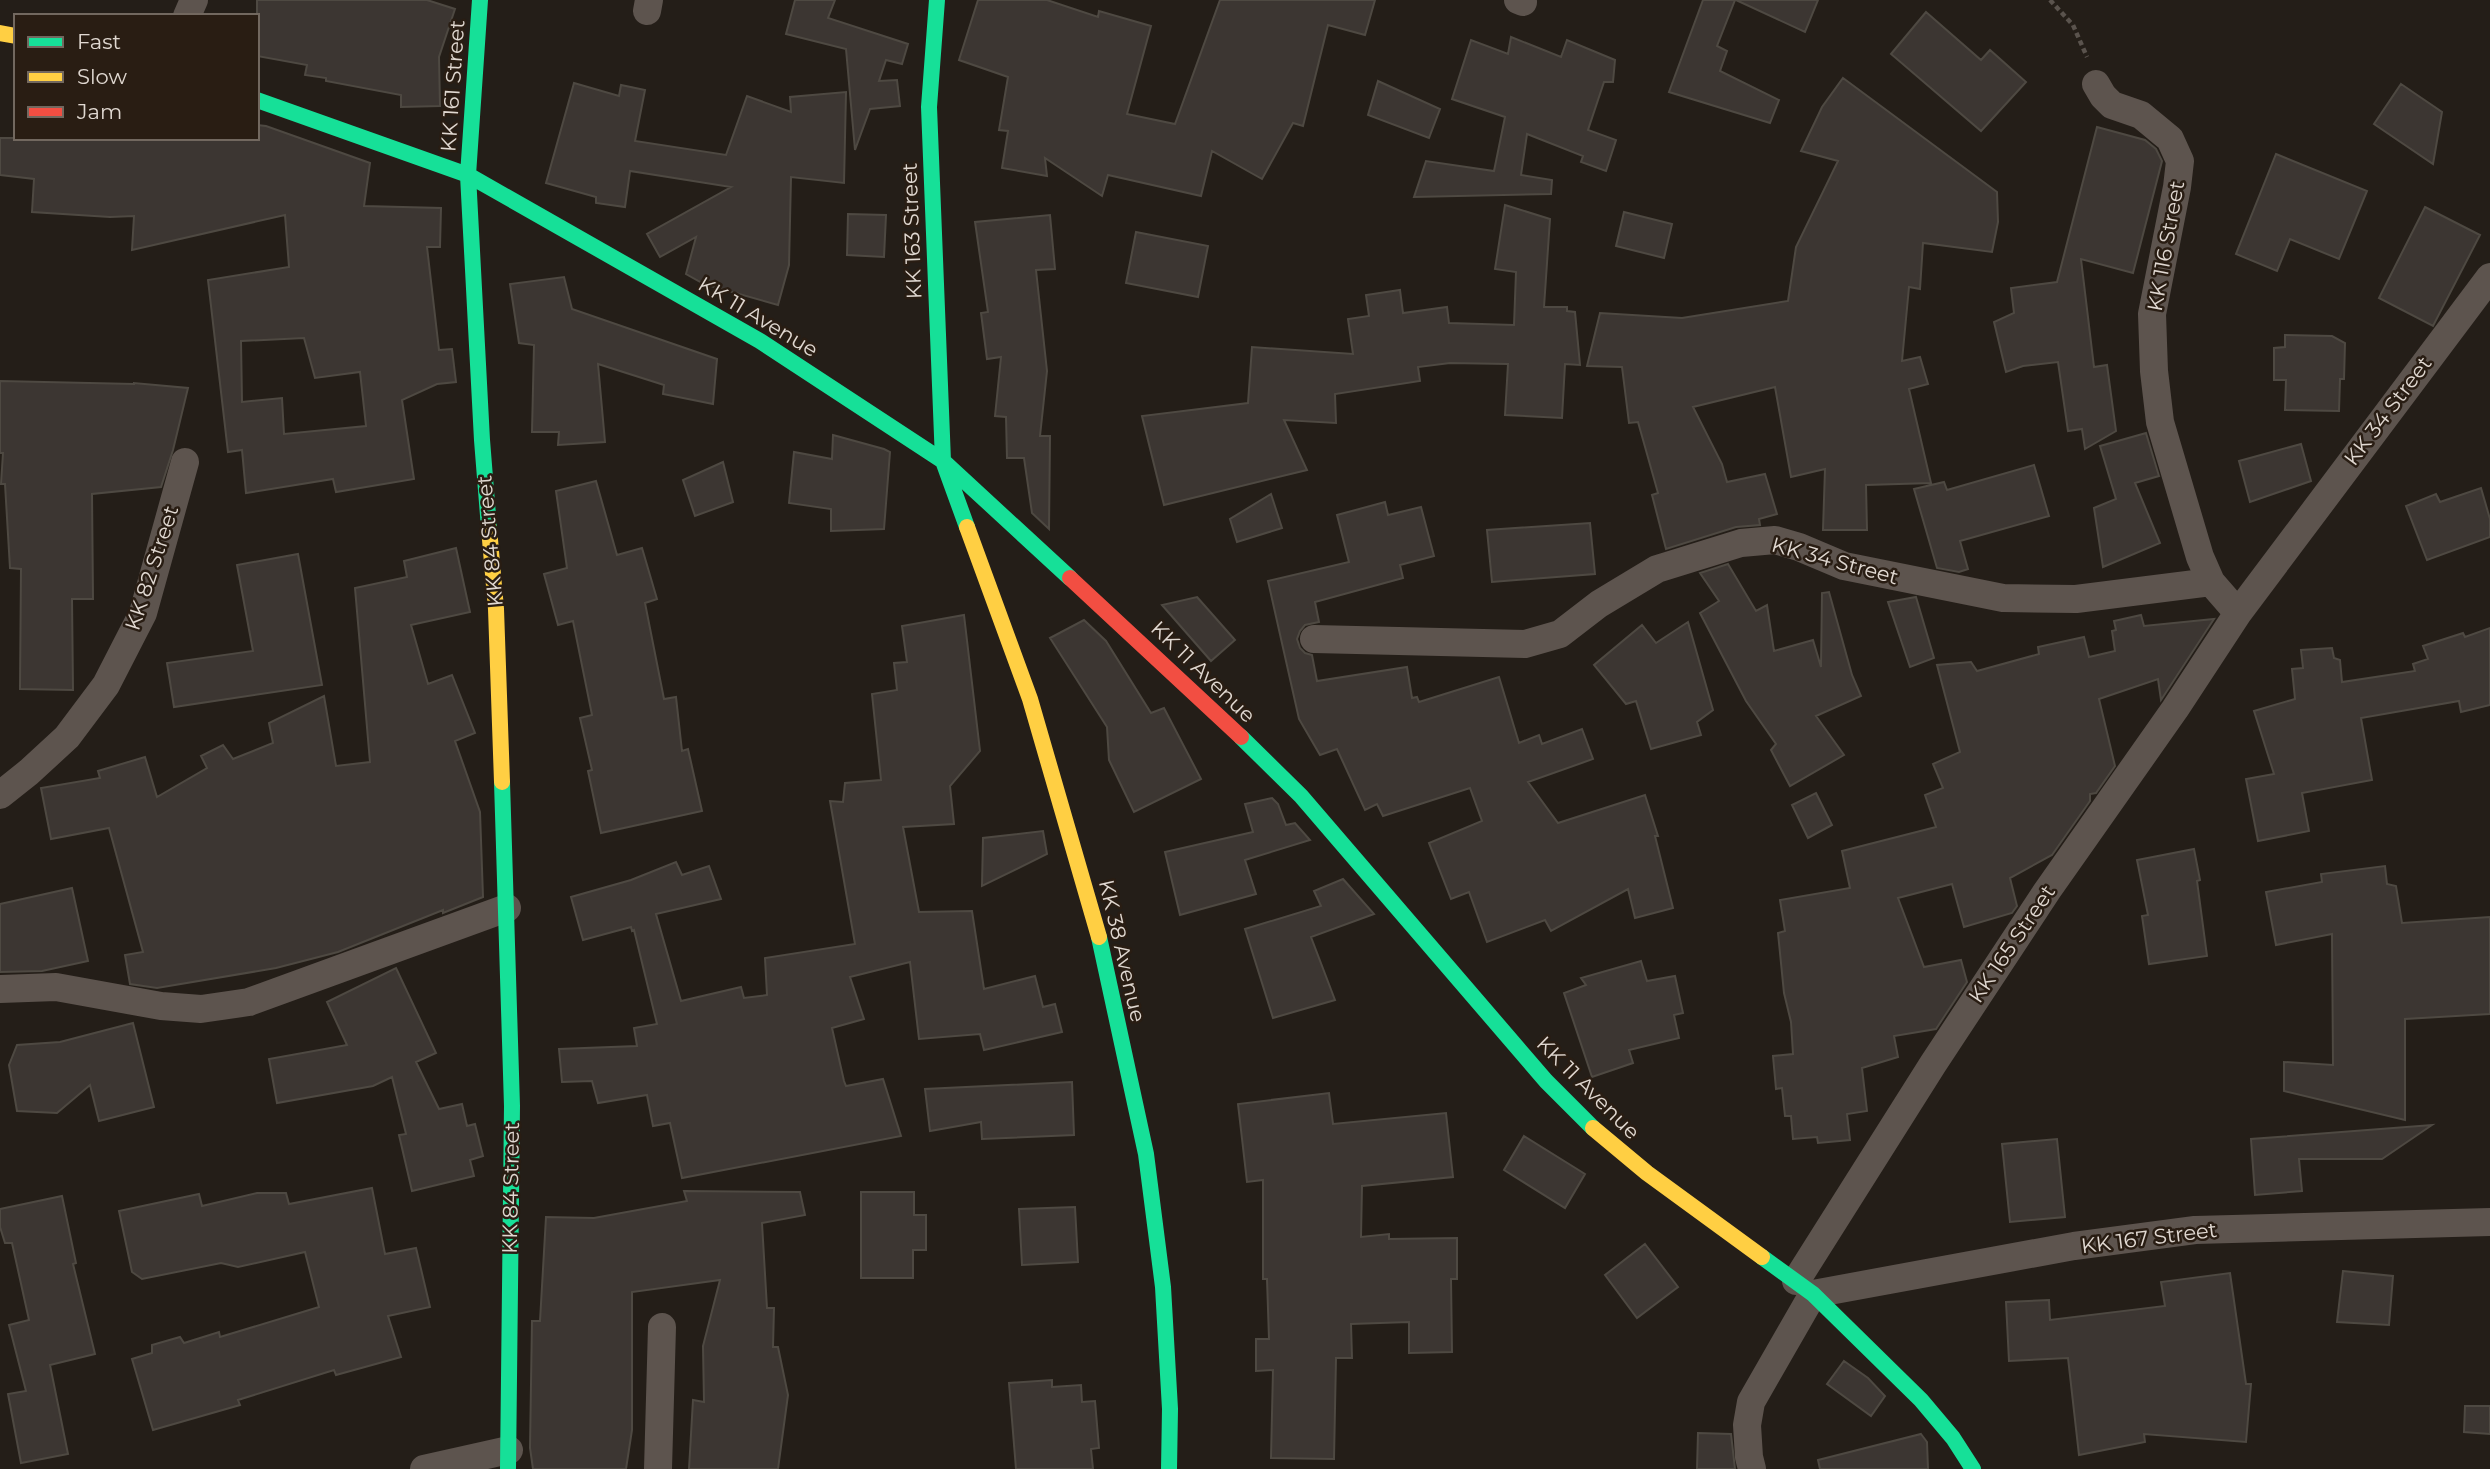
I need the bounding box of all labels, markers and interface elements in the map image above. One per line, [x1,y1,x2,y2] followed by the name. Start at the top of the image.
[14,14,259,140] legend
[435,19,470,153] street label: KK 161 Street
[77,29,121,54] text: Fast
[77,64,127,89] text: Slow
[76,99,122,124] text: Jam
[897,162,926,300] street label: KK 163 Street
[2142,179,2189,313] street label: KK 116 Street
[694,271,823,362] street label: KK 11 Avenue
[2338,351,2437,470] street label: KK 34 Street
[471,474,508,608] street label: KK 84 Street
[120,502,183,633] street label: KK 82 Street
[1769,532,1901,589] street label: KK 34 Street
[1146,616,1261,728] street label: KK 11 Avenue
[1094,877,1151,1025] street label: KK 38 Avenue
[1963,880,2060,1007] street label: KK 165 Street
[1532,1031,1645,1144] street label: KK 11 Avenue
[497,1122,524,1254] street label: KK 84 Street
[2079,1217,2218,1258] street label: KK 167 Street

